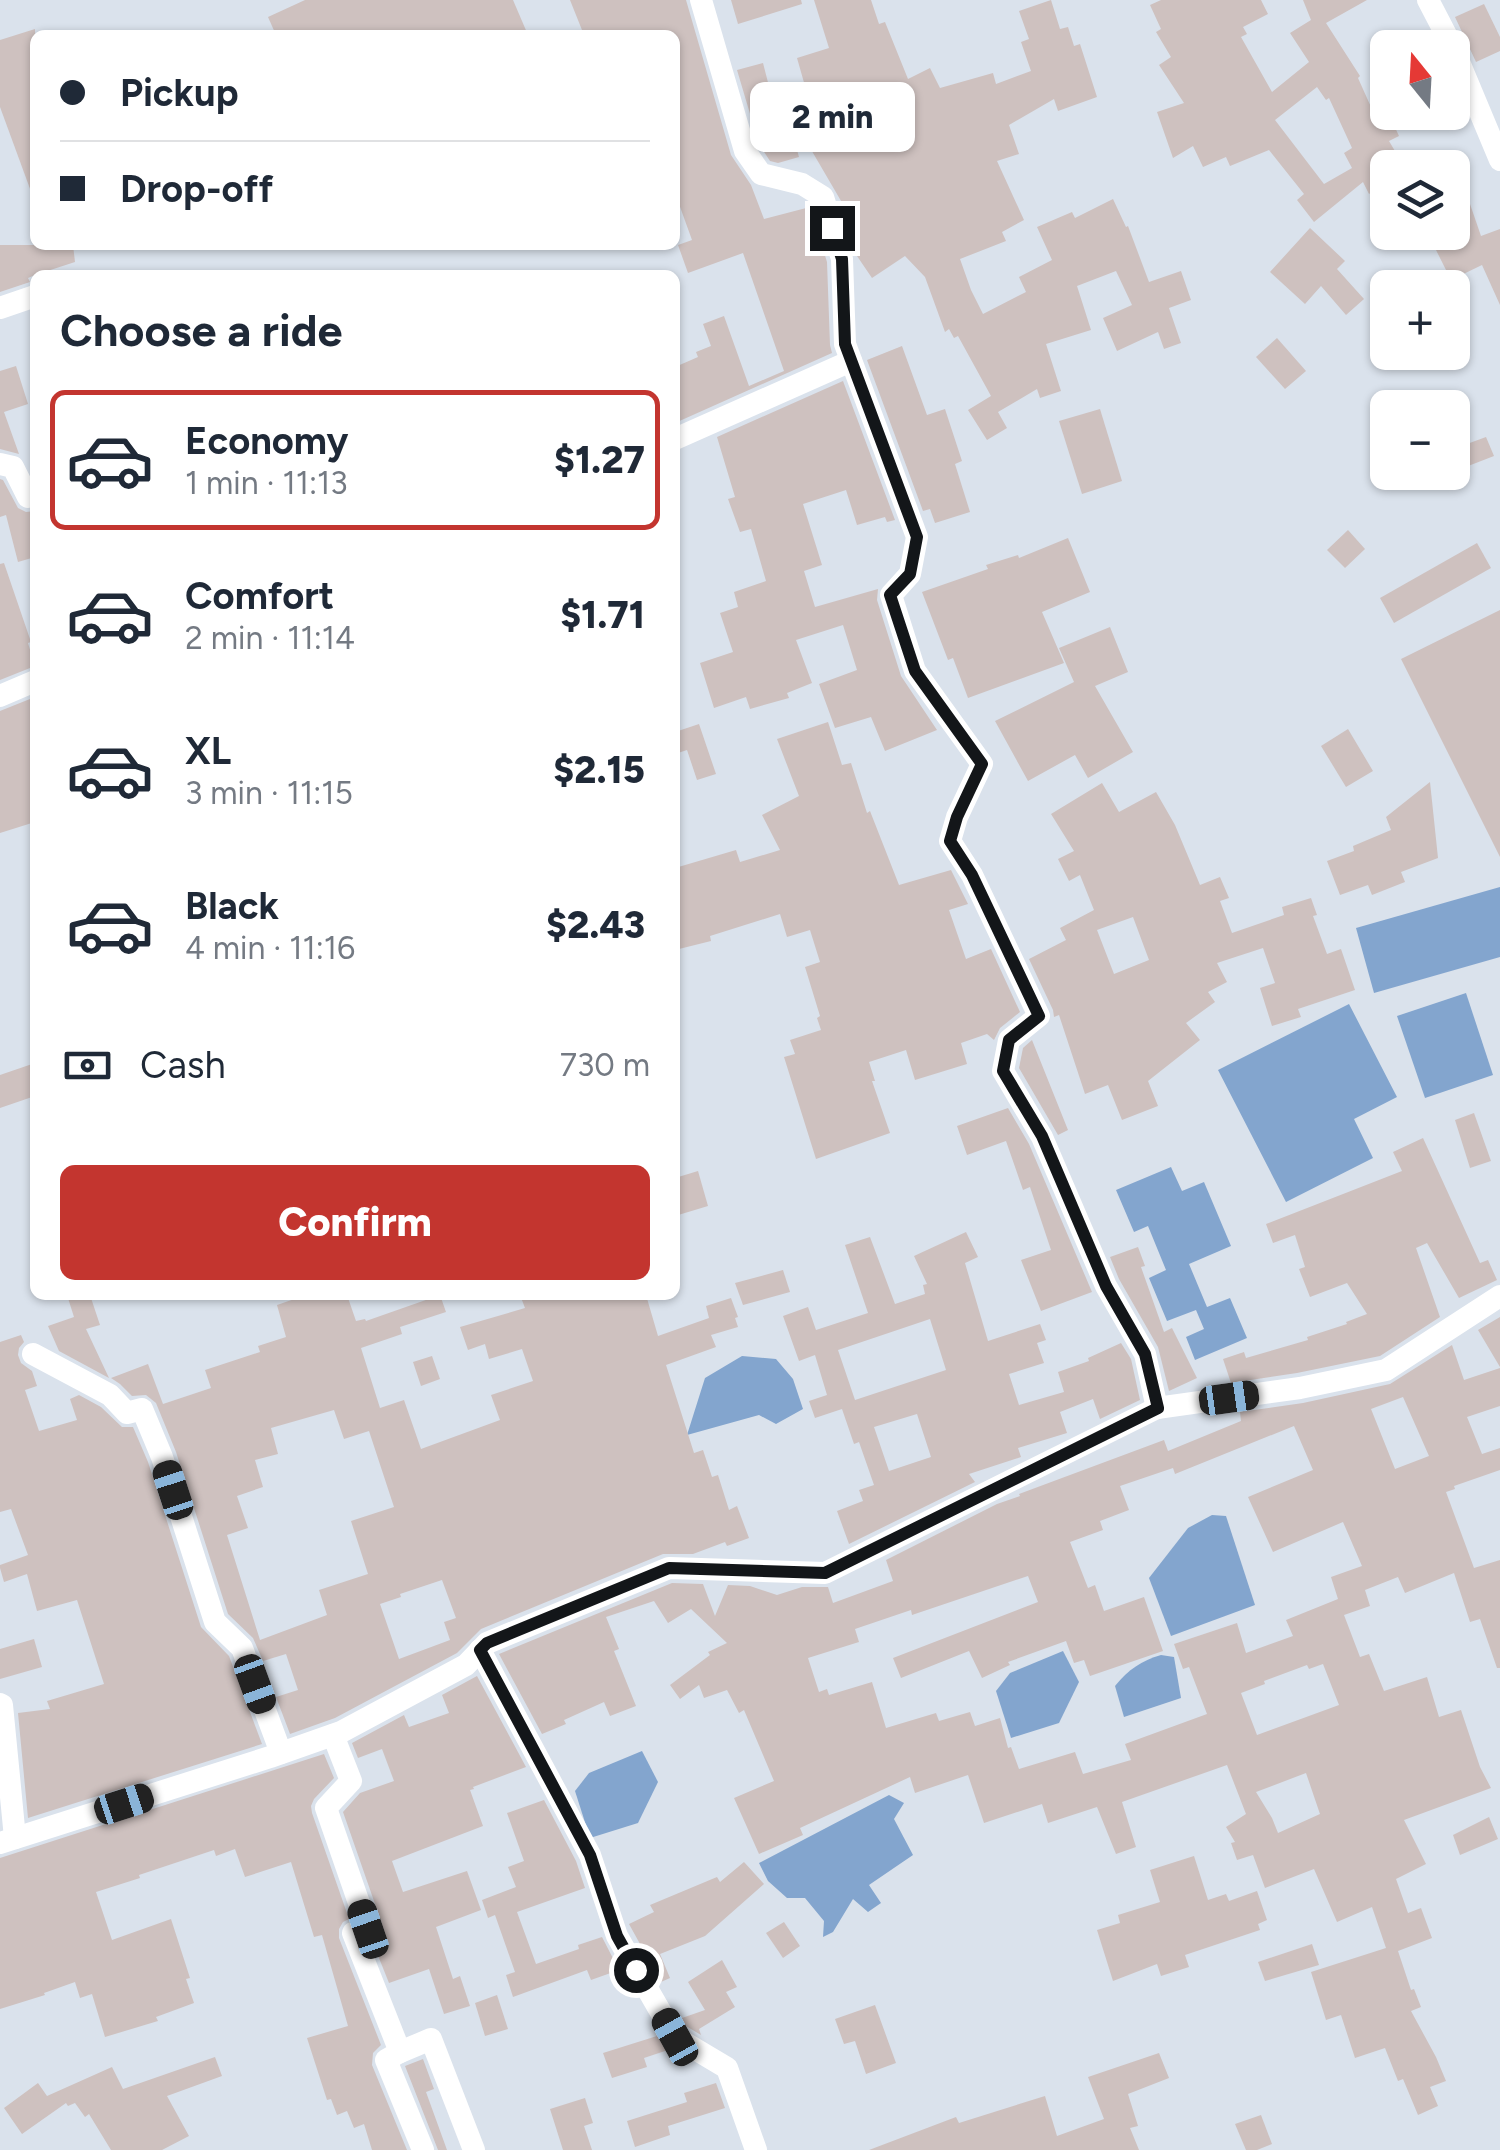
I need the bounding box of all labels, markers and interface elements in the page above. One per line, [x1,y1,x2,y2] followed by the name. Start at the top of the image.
[1370,30,1470,130] north arrow
[1370,30,1470,490] map controls
[120,70,238,116] text: Pickup
[750,83,914,153] callout: 2 min
[792,98,873,136] text: 2 min
[1370,150,1470,250] button: layers
[120,166,273,212] text: Drop-off
[810,206,855,251] route end
[1370,270,1470,370] button: +
[60,303,342,357] text: Choose a ride
[1370,390,1470,490] button: −
[65,415,155,505] icon: car
[185,418,348,464] text: Economy
[554,437,645,483] text: $1.27
[185,464,348,502] text: 1 min · 11:13
[65,570,155,660] icon: car
[185,573,334,619] text: Comfort
[560,592,645,638] text: $1.71
[185,619,355,657] text: 2 min · 11:14
[65,725,155,815] icon: car
[185,728,231,774] text: XL
[553,747,645,793] text: $2.15
[185,774,353,812] text: 3 min · 11:15
[65,880,155,970] icon: car
[185,883,279,929] text: Black
[546,902,645,948] text: $2.43
[185,929,355,967] text: 4 min · 11:16
[60,1038,115,1093] icon: cash
[140,1042,226,1088] text: Cash
[560,1046,650,1084] text: 730 m
[60,1165,650,1280] button: Confirm
[1197,1379,1261,1417] car
[149,1457,197,1523] car
[231,1651,279,1717] car
[91,1780,157,1828] car
[344,1896,392,1962] car
[614,1948,659,1993] route start
[647,2003,703,2071] car

